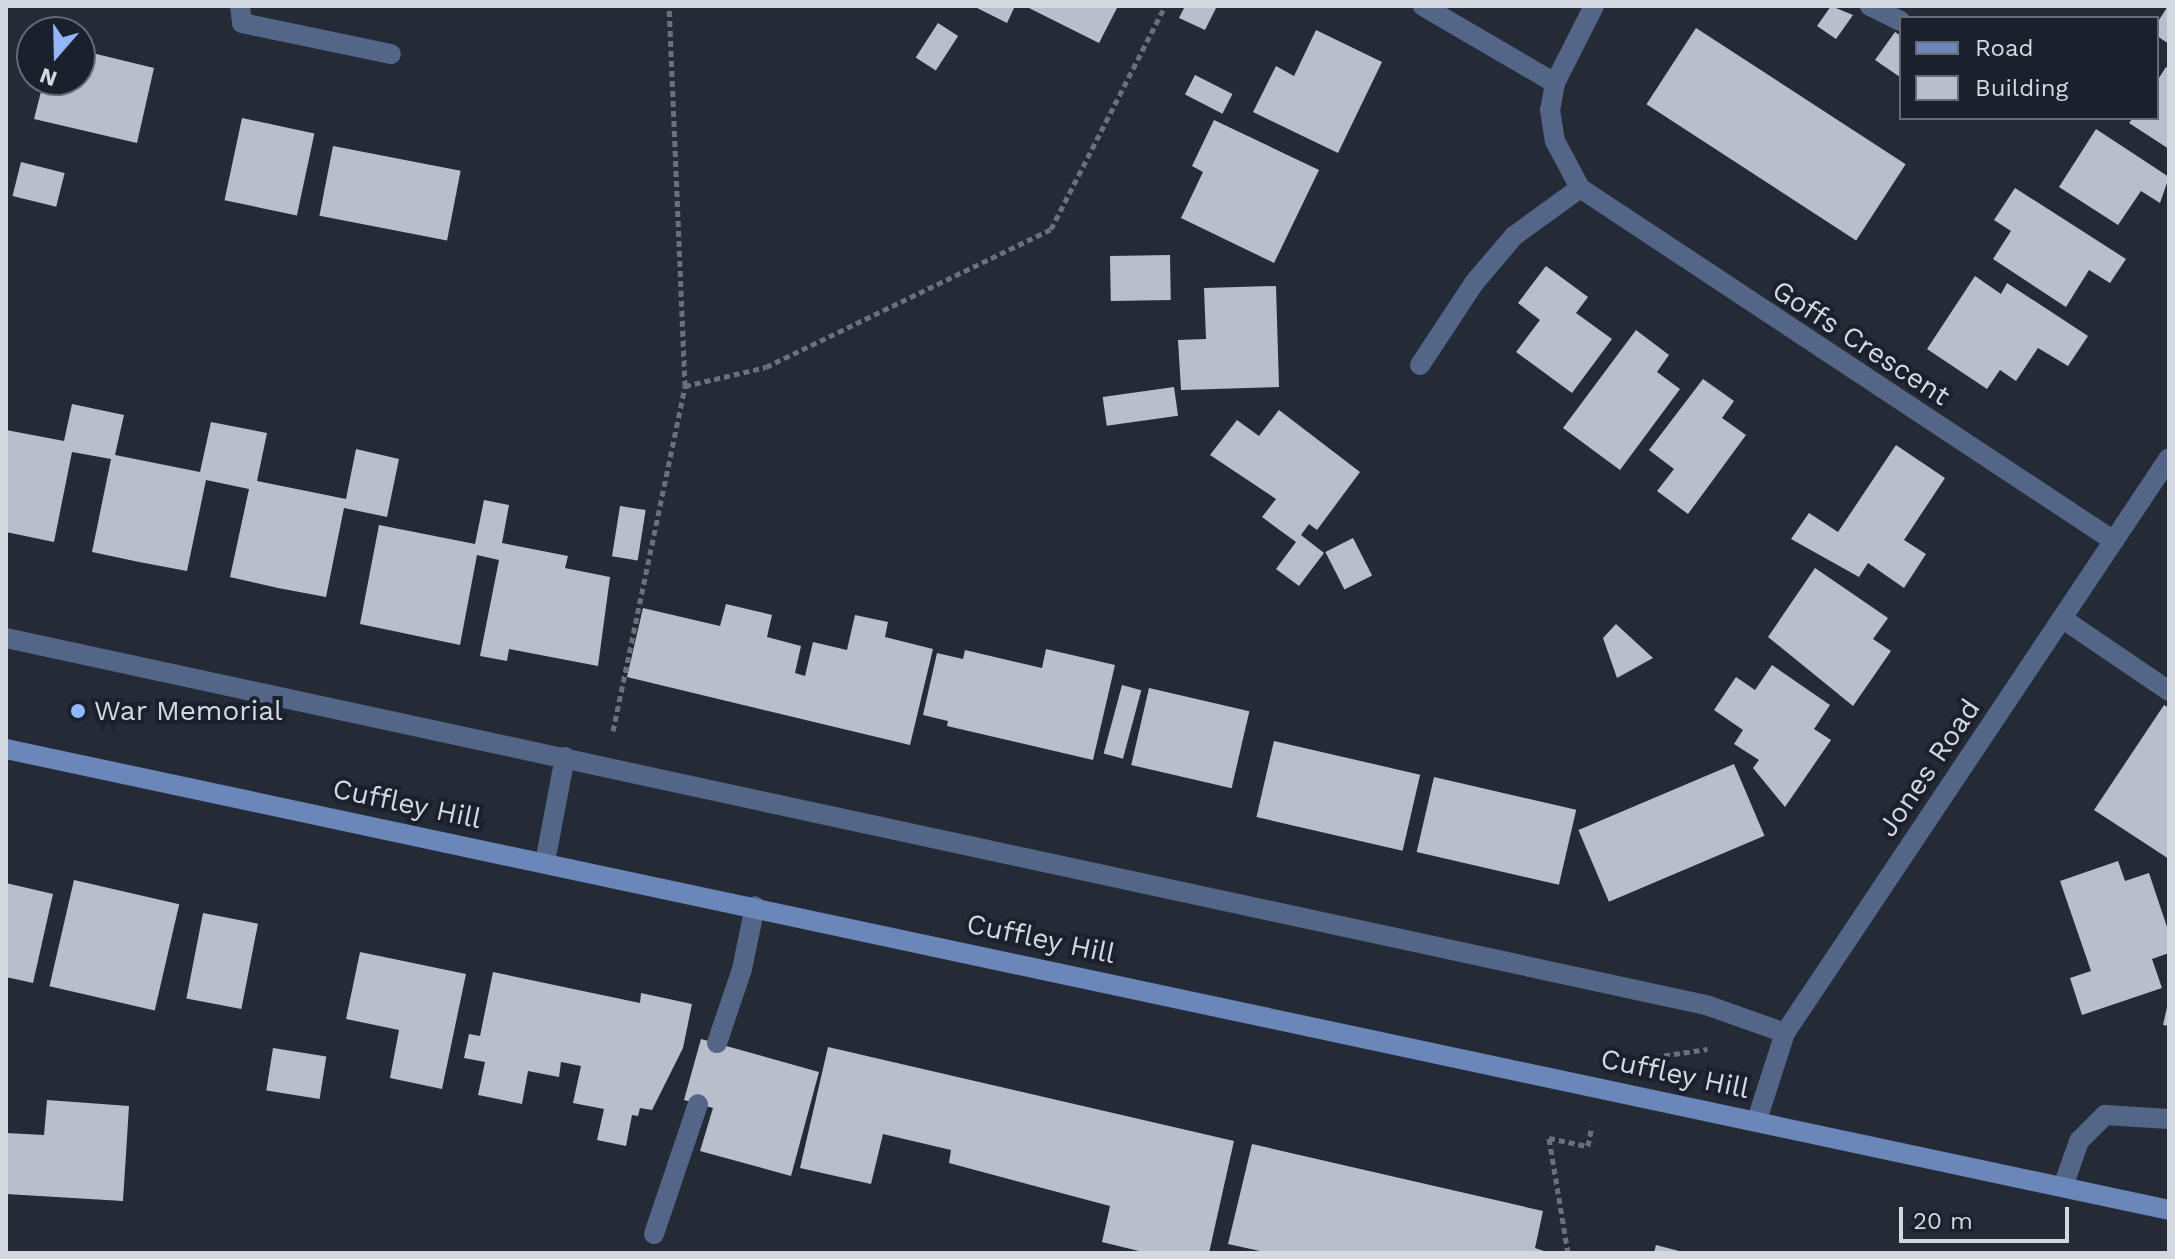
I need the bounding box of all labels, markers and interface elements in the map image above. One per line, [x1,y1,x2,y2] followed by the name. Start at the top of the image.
[16,16,96,96] north arrow
[1899,16,2159,120] legend
[1975,34,2034,62] text: Road
[36,63,60,92] text: N
[1975,74,2068,102] text: Building
[1766,273,1956,413] street label: Goffs Crescent
[1871,693,1987,843] street label: Jones Road
[94,694,283,728] place label: War Memorial
[69,702,87,720] marker: War Memorial
[329,772,485,836] street label: Cuffley Hill
[963,907,1119,971] street label: Cuffley Hill
[1597,1042,1753,1106] street label: Cuffley Hill
[1903,1191,2073,1241] scale bar
[1913,1207,1973,1235] text: 20 m

